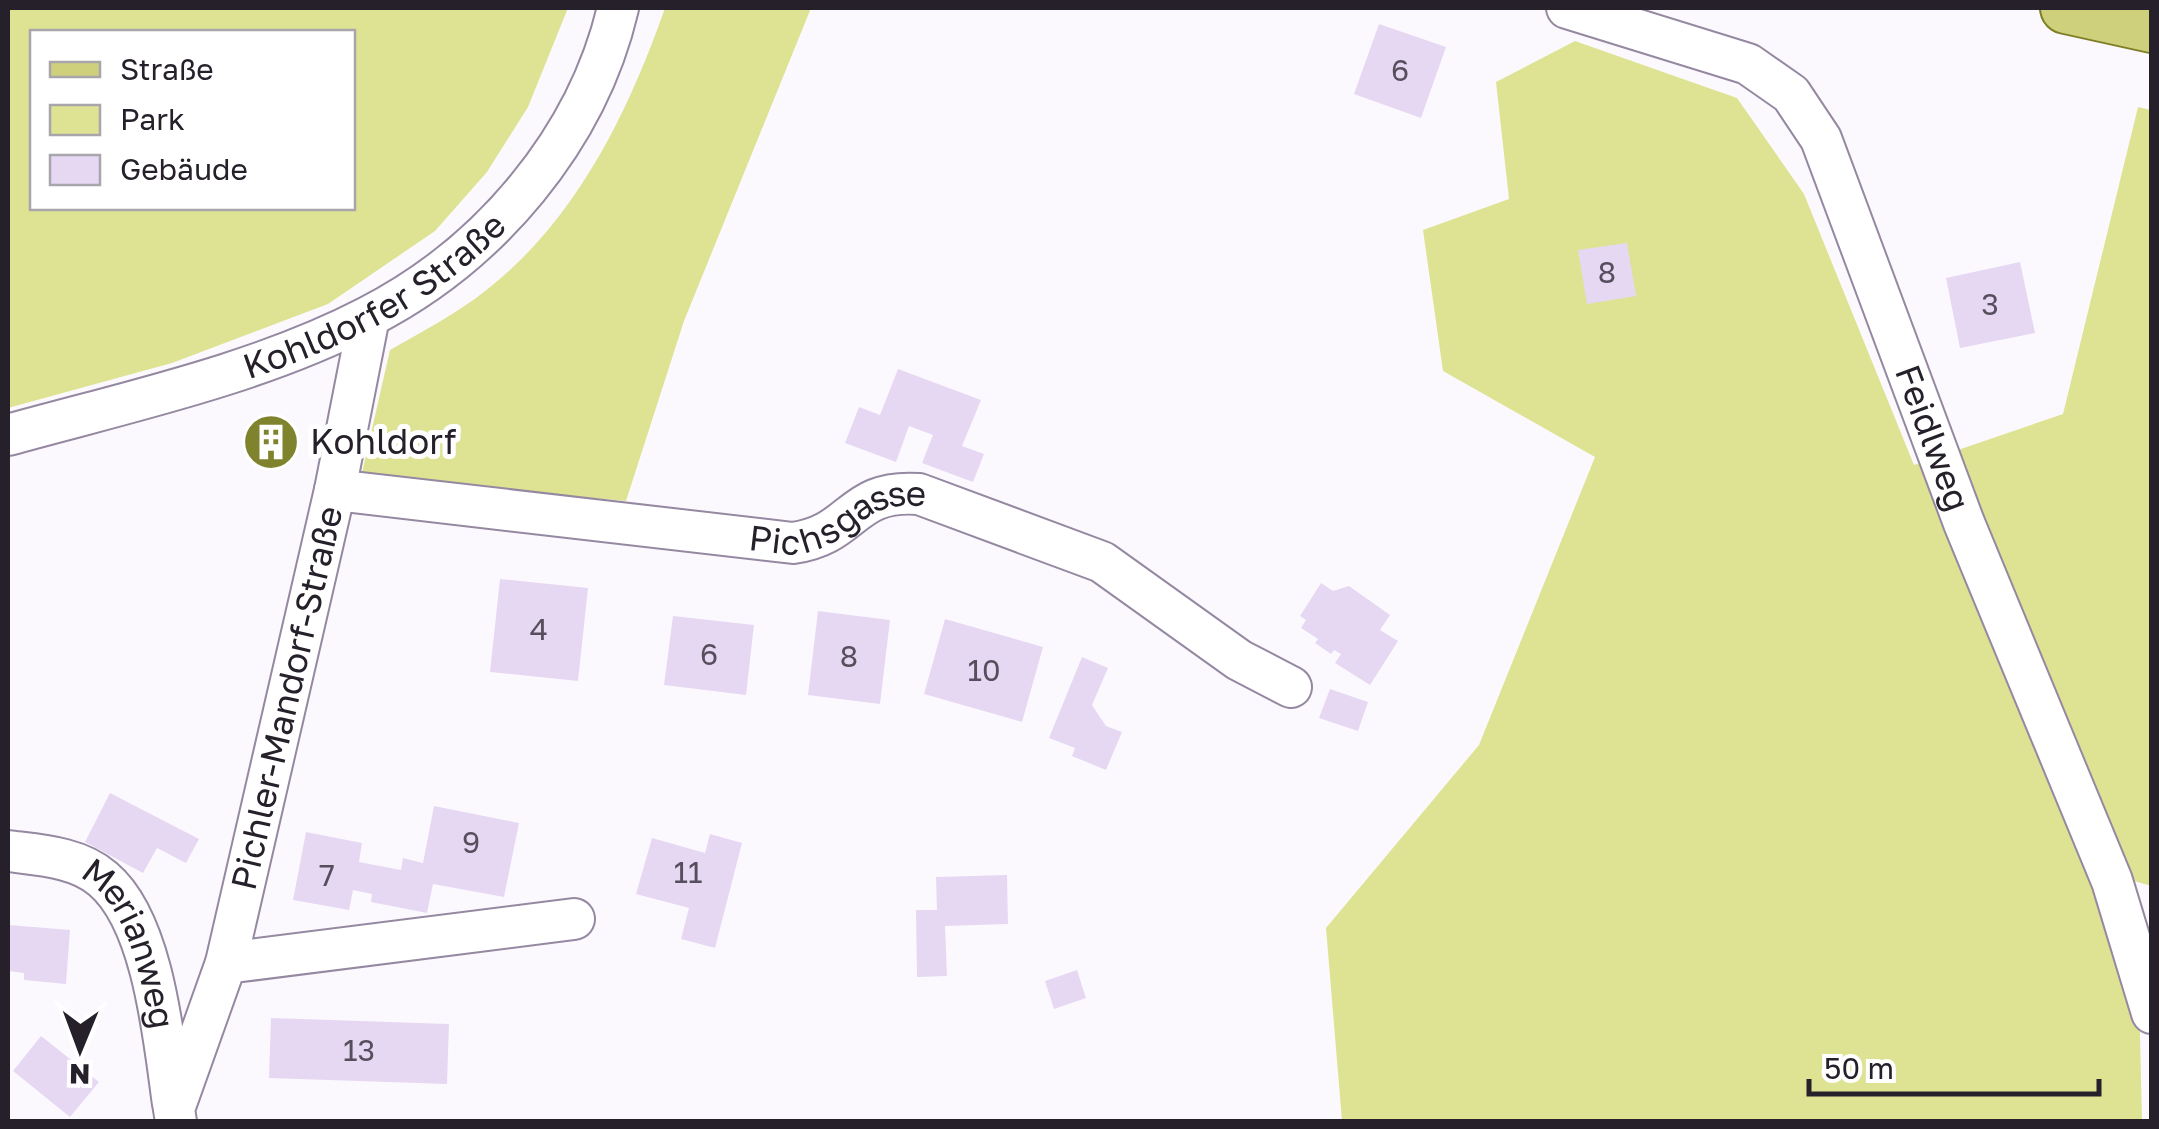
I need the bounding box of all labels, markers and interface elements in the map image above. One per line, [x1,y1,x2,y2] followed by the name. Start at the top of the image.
[30,30,355,210] legend
[120,51,214,87] text: Straße
[1391,52,1409,88] house number: 6
[120,101,185,137] text: Park
[120,151,248,187] text: Gebäude
[237,204,514,387] street label: Kohldorfer Straße
[1598,254,1616,290] house number: 8
[1981,286,1999,322] house number: 3
[1887,359,1980,516] street label: Feidlweg
[241,412,301,472] building icon: Kohldorf
[310,420,457,462] place label: Kohldorf
[747,471,927,564] street label: Pichsgasse
[222,502,351,894] street label: Pichler-Mandorf-Straße
[530,611,548,647] house number: 4
[700,636,718,672] house number: 6
[840,638,858,674] house number: 8
[967,652,1001,688] house number: 10
[462,824,480,860] house number: 9
[75,849,184,1032] street label: Merianweg
[673,854,703,890] house number: 11
[319,857,335,893] house number: 7
[30,999,130,1099] north arrow
[343,1032,375,1068] house number: 13
[1809,1034,2099,1096] scale bar
[1824,1050,1894,1086] text: 50 m
[69,1058,90,1091] text: N

